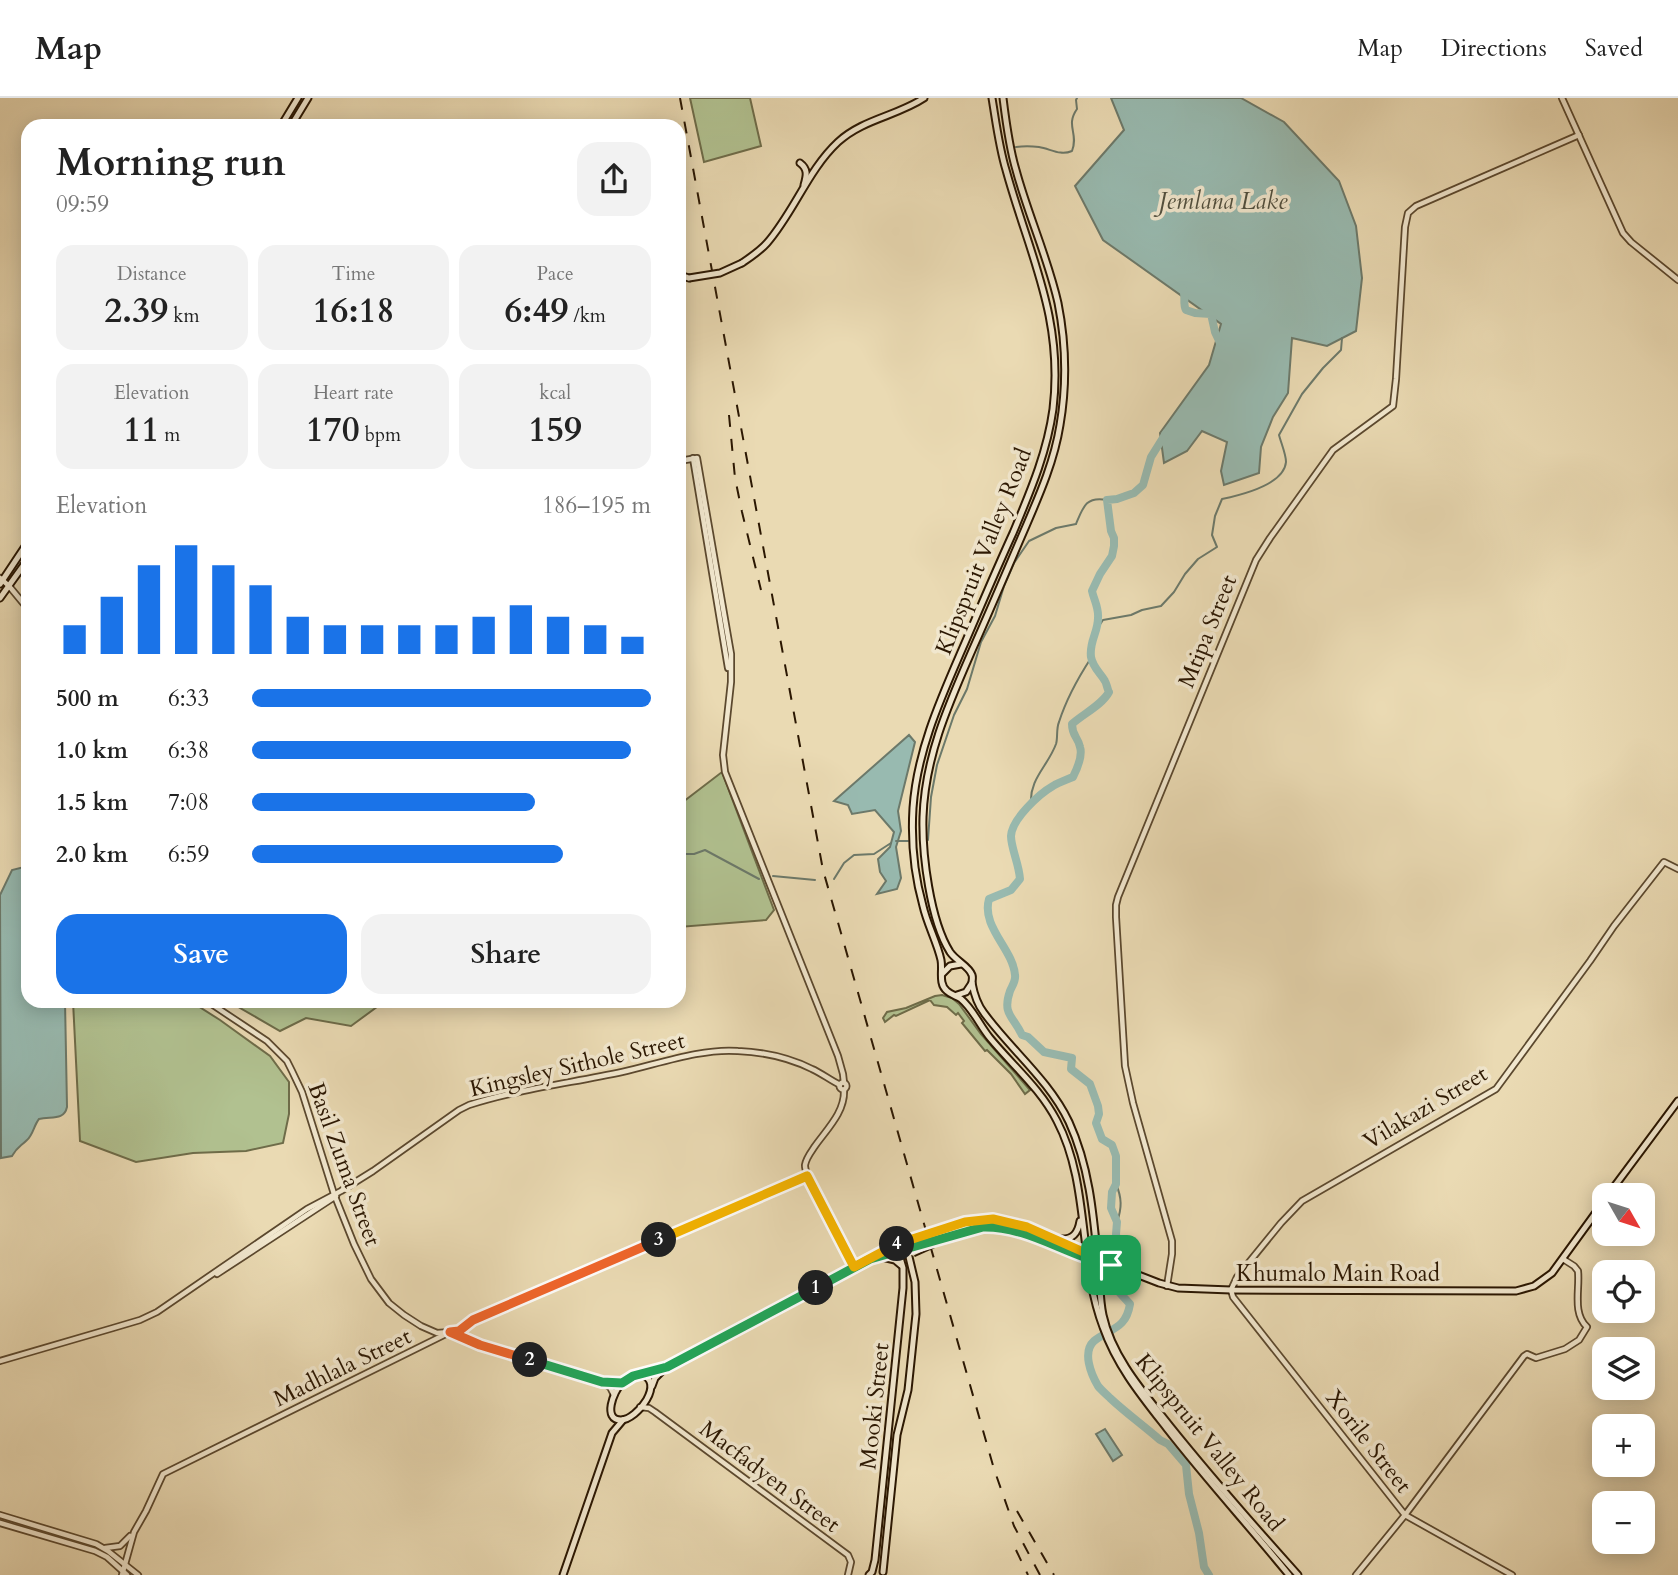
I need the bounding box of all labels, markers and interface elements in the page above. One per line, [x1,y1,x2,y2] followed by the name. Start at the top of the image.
[35,26,102,71] text: Map
[1357,32,1403,65] text: Map
[1441,32,1547,65] text: Directions
[1585,32,1643,65] text: Saved
[56,137,286,189] text: Morning run
[577,142,651,216] button: share
[1154,185,1288,218] water label: Jemlana Lake
[56,189,109,220] text: 09:59
[117,261,187,287] text: Distance
[332,261,375,287] text: Time
[537,261,574,287] text: Pace
[104,287,168,335] text: 2.39
[313,287,394,335] text: 16:18
[504,287,568,335] text: 6:49
[168,303,199,329] text: km
[568,303,606,329] text: /km
[114,380,190,406] text: Elevation
[313,380,394,406] text: Heart rate
[539,380,571,406] text: kcal
[123,406,159,454] text: 11
[306,406,360,454] text: 170
[528,406,582,454] text: 159
[159,422,180,448] text: m
[360,422,401,448] text: bpm
[928,443,1039,659] street label: Klipspruit Valley Road
[56,490,147,521] text: Elevation
[542,490,651,521] text: 186–195 m
[1171,570,1244,692] street label: Mtipa Street
[56,683,119,714] text: 500 m
[168,683,209,714] text: 6:33
[56,735,128,766] text: 1.0 km
[168,735,209,766] text: 6:38
[56,787,128,818] text: 1.5 km
[168,787,209,818] text: 7:08
[56,839,128,870] text: 2.0 km
[168,839,209,870] text: 6:59
[56,914,347,994] button: Save
[361,914,651,994] button: Share
[466,1025,688,1104] street label: Kingsley Sithole Street
[1357,1058,1493,1157] street label: Vilakazi Street
[301,1078,388,1250] street label: Basil Zuma Street
[1592,1183,1656,1246] north arrow
[1592,1183,1655,1554] map controls
[642,1222,676,1258] pin: 3
[654,1226,663,1252] text: 3
[880,1226,914,1262] pin: 4
[892,1230,901,1256] text: 4
[1081,1235,1141,1295] pin
[1092,1246,1130,1284] icon: arrive
[1236,1258,1441,1289] street label: Khumalo Main Road
[1592,1260,1655,1323] button: locate
[798,1270,834,1306] pin: 1
[811,1274,820,1300] text: 1
[268,1321,416,1414] street label: Madhlala Street
[1592,1337,1655,1400] button: layers
[852,1341,897,1471] street label: Mooki Street
[512,1342,548,1378] pin: 2
[525,1346,534,1372] text: 2
[1128,1347,1291,1538] street label: Klipspruit Valley Road
[1318,1383,1419,1499] street label: Xorile Street
[693,1413,846,1539] street label: Macfadyen Street
[1592,1414,1655,1477] button: +
[1592,1491,1655,1554] button: −

